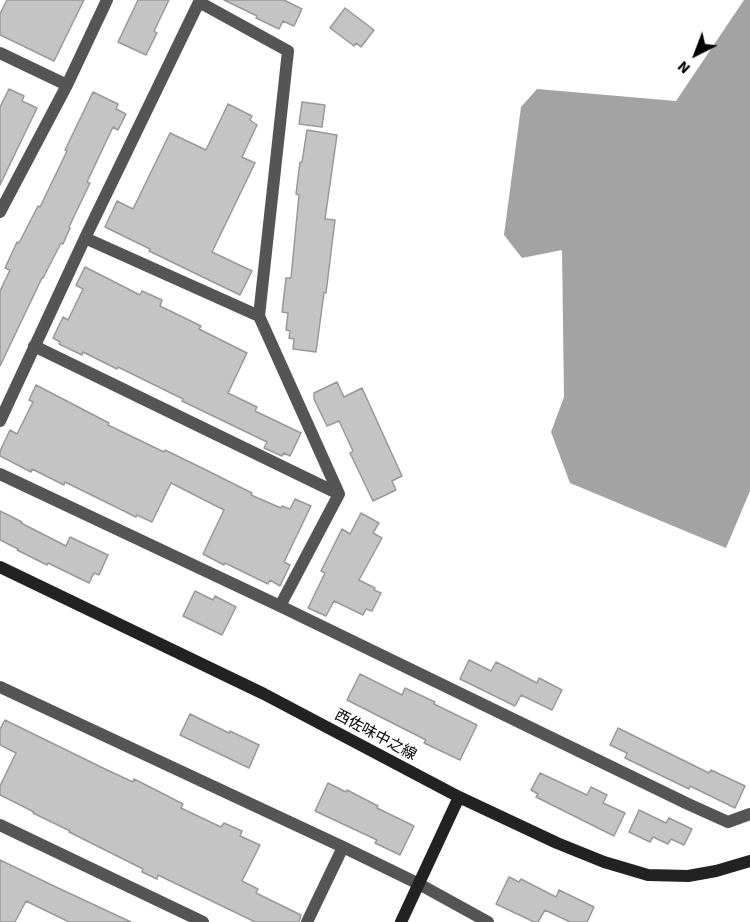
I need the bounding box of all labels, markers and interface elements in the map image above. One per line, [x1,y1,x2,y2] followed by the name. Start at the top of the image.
[666,24,726,84] north arrow
[673,56,695,79] text: N
[331,707,419,765] street label: 西佐味中之線

